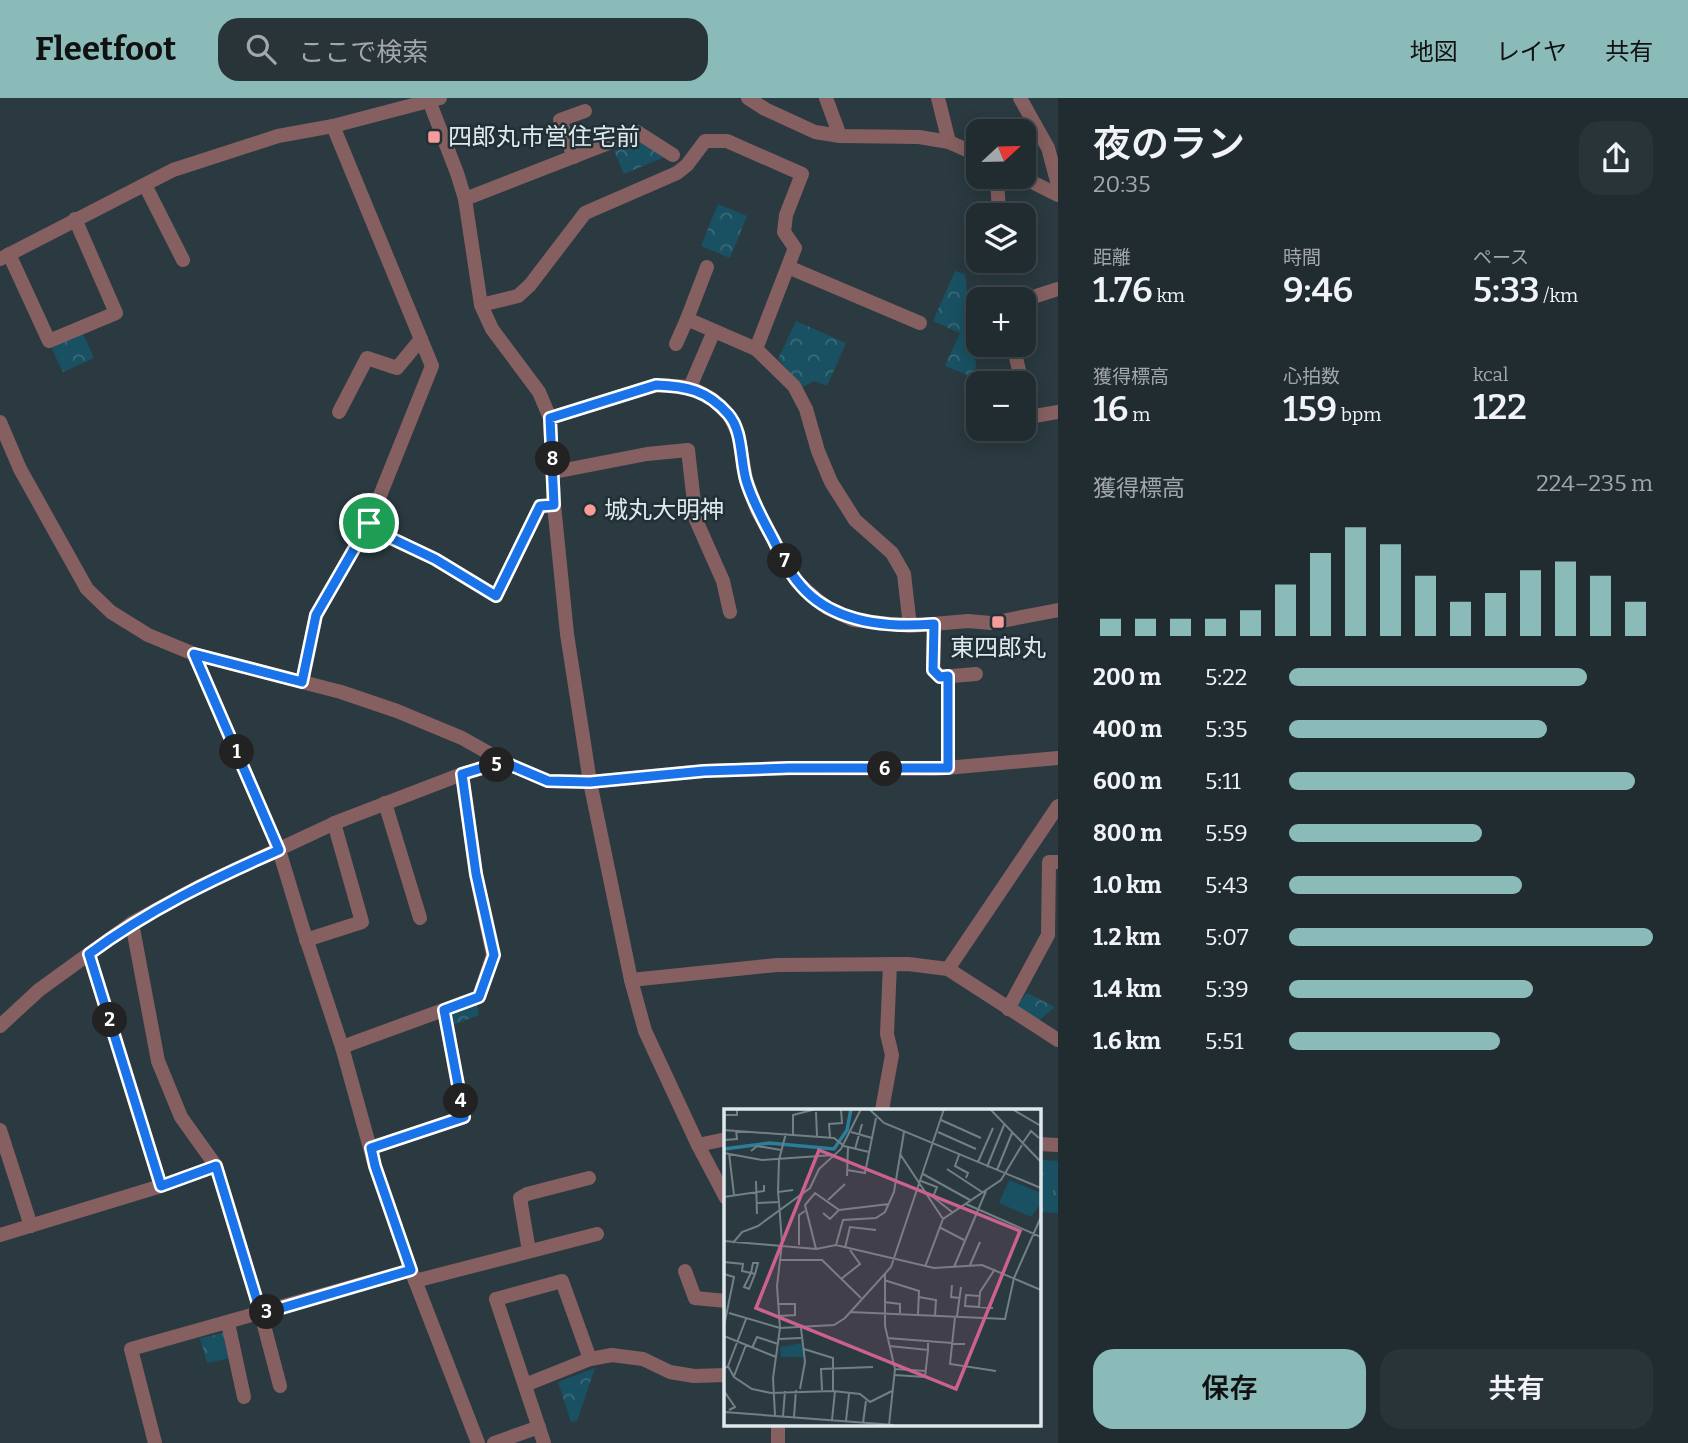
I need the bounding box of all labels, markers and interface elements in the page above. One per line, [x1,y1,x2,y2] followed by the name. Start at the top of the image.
[218,18,708,81] search box
[35,29,176,69] text: Fleetfoot
[242,30,280,68] icon: search
[298,37,428,68] text: ここで検索
[1410,38,1458,66] text: 地図
[1496,38,1567,66] text: レイヤ
[1605,38,1653,66] text: 共有
[966,119,1036,189] north arrow
[966,119,1036,441] map controls
[1093,121,1245,167] text: 夜のラン
[1579,121,1653,195] button: share
[448,123,640,151] place label: 四郎丸市営住宅前
[426,129,442,145] marker: 四郎丸市営住宅前
[1093,170,1151,198] text: 20:35
[966,203,1036,273] button: layers
[1093,246,1131,269] text: 距離
[1283,246,1321,269] text: 時間
[1473,246,1529,269] text: ペース
[1093,269,1153,311] text: 1.76
[1283,269,1353,311] text: 9:46
[1473,269,1540,311] text: 5:33
[1153,284,1185,307] text: km
[1540,284,1578,307] text: /km
[966,287,1036,357] button: +
[1473,363,1508,386] text: kcal
[1093,365,1169,388] text: 獲得標高
[1283,365,1340,388] text: 心拍数
[966,371,1036,441] button: −
[1473,386,1527,428] text: 122
[1093,388,1128,430] text: 16
[1283,388,1337,430] text: 159
[1128,403,1150,426] text: m
[1337,403,1381,426] text: bpm
[536,442,570,476] pin: 8
[547,447,558,470] text: 8
[1536,469,1653,497] text: 224–235 m
[1093,474,1185,502] text: 獲得標高
[339,493,399,553] pin
[604,496,724,524] place label: 城丸大明神
[582,502,598,518] marker: 城丸大明神
[350,504,388,542] icon: arrive
[768,544,802,578] pin: 7
[779,549,790,572] text: 7
[990,614,1006,630] marker: 東四郎丸
[950,634,1046,662] place label: 東四郎丸
[1093,663,1161,691] text: 200 m
[1205,663,1247,691] text: 5:22
[1093,715,1162,743] text: 400 m
[1205,715,1248,743] text: 5:35
[219,734,254,770] pin: 1
[232,740,241,763] text: 1
[480,748,514,782] pin: 5
[868,752,903,786] pin: 6
[491,753,502,776] text: 5
[879,757,890,780] text: 6
[1093,767,1162,795] text: 600 m
[1205,767,1241,795] text: 5:11
[1093,819,1162,847] text: 800 m
[1205,819,1248,847] text: 5:59
[1093,871,1162,899] text: 1.0 km
[1205,871,1249,899] text: 5:43
[1093,923,1161,951] text: 1.2 km
[1205,923,1248,951] text: 5:07
[1093,975,1161,1003] text: 1.4 km
[1205,975,1249,1003] text: 5:39
[92,1002,128,1038] pin: 2
[104,1008,115,1031] text: 2
[1093,1027,1161,1055] text: 1.6 km
[1205,1027,1244,1055] text: 5:51
[444,1084,478,1118] pin: 4
[455,1089,466,1112] text: 4
[724,1109,1040,1426] inset map
[250,1294,284,1330] pin: 3
[261,1300,272,1323] text: 3
[1093,1349,1366,1429] button: 保存
[1380,1349,1653,1429] button: 共有

